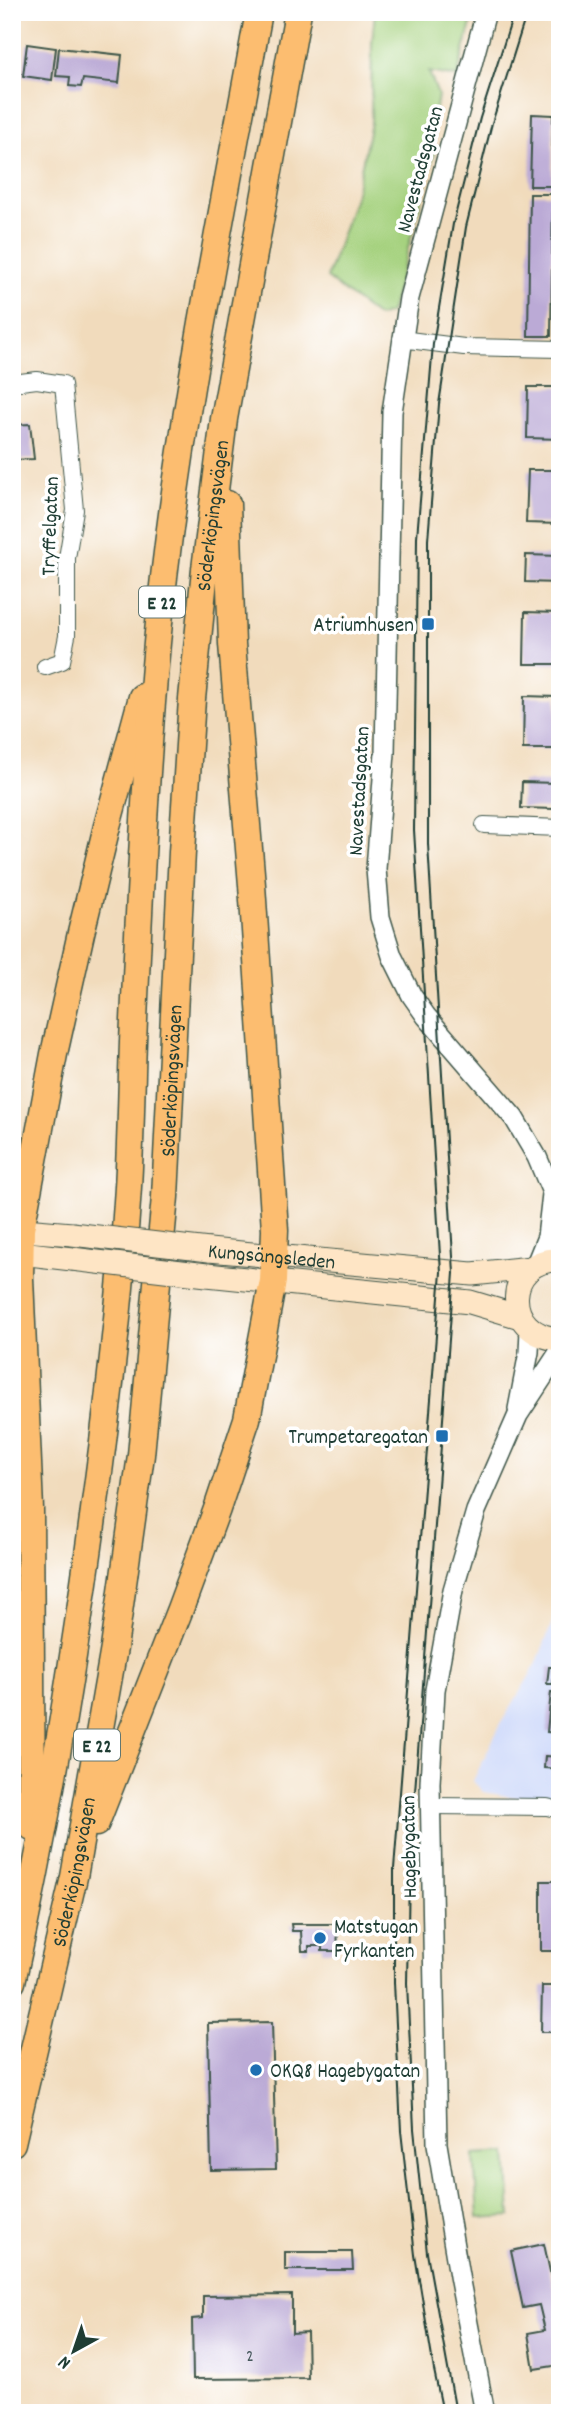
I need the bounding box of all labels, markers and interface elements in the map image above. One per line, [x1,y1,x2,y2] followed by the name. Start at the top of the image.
[391,103,453,236] street label: Navestadsgatan
[191,438,239,593] street label: Söderköpingsvägen
[35,476,69,576] street label: Tryffelgatan
[139,586,185,618] road number: E 22
[313,612,414,642] place label: Atriumhusen
[420,616,436,632] marker: Atriumhusen
[343,726,379,857] street label: Navestadsgatan
[155,1004,192,1158] street label: Söderköpingsvägen
[206,1238,336,1279] street label: Kungsängsleden
[288,1424,428,1454] place label: Trumpetaregatan
[434,1428,450,1444] marker: Trumpetaregatan
[74,1730,120,1760] road number: E 22
[46,1795,106,1950] street label: Söderköpingsvägen
[395,1795,427,1899] street label: Hagebygatan
[334,1914,418,1968] place label: Matstugan Fyrkanten
[312,1930,328,1946] marker: Matstugan Fyrkanten
[270,2058,420,2088] place label: OKQ8 Hagebygatan
[248,2062,264,2078] marker: OKQ8 Hagebygatan
[38,2316,108,2386] north arrow
[246,2345,254,2370] house number: 2
[53,2348,78,2375] text: N

